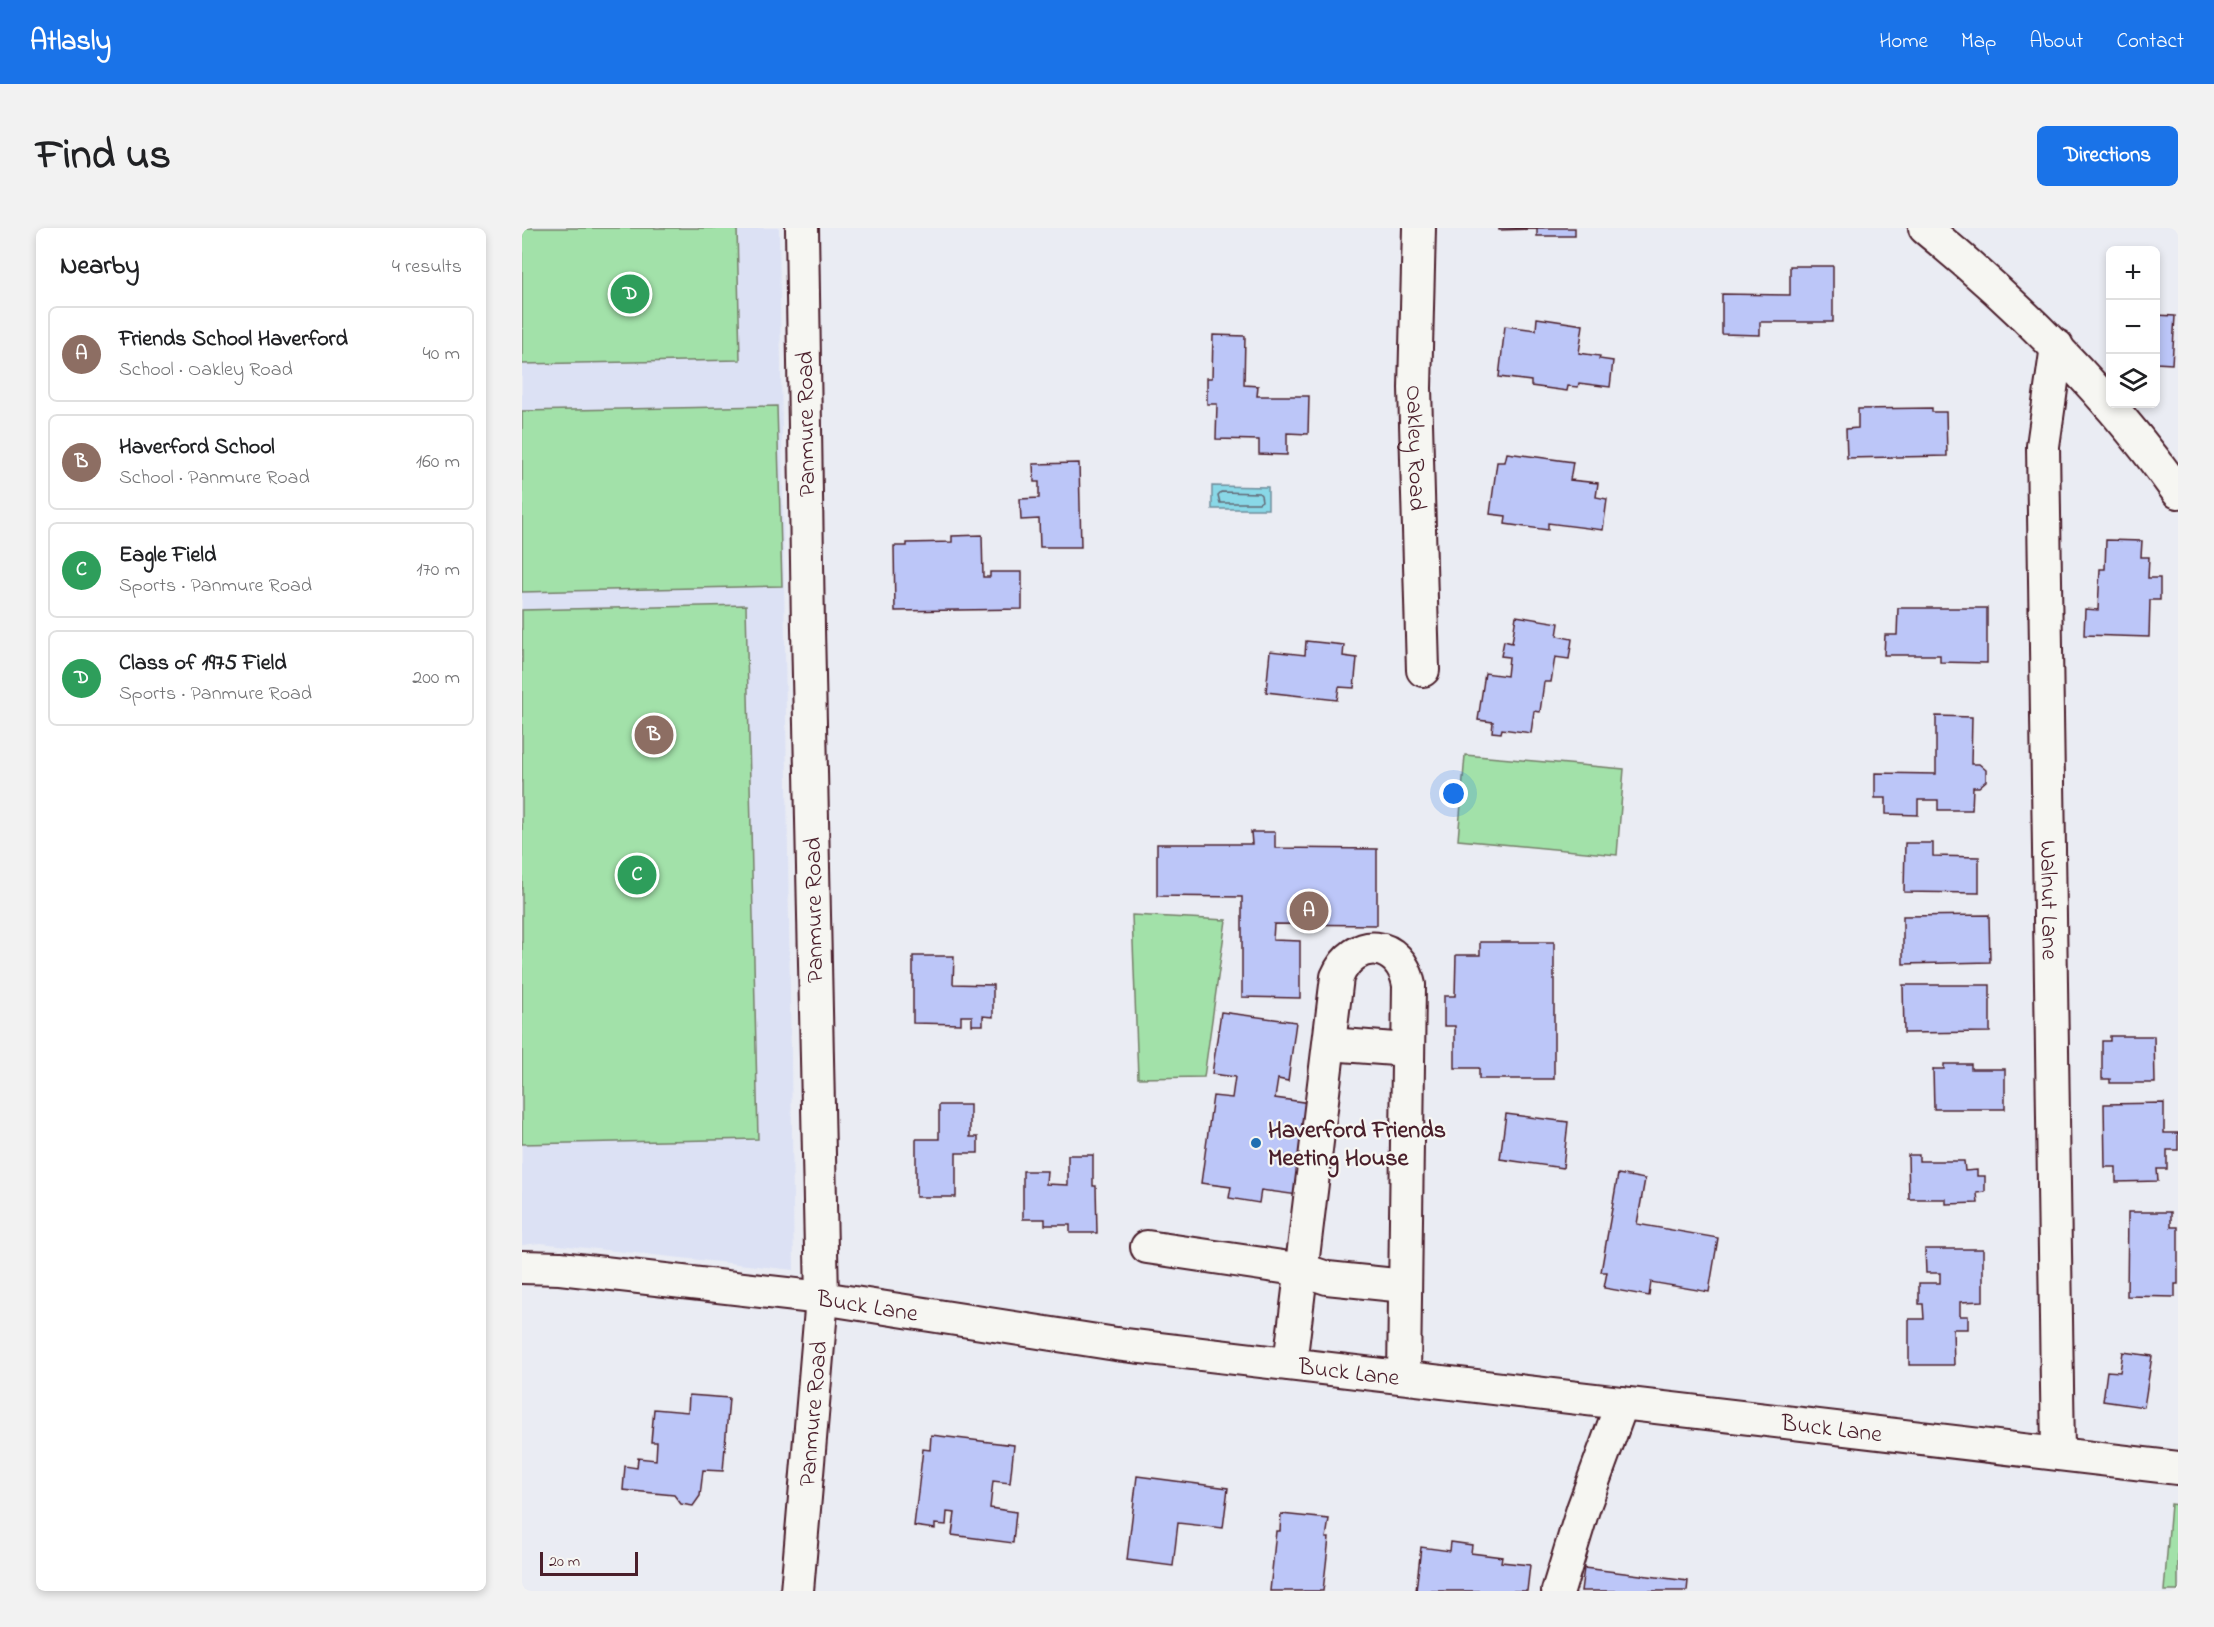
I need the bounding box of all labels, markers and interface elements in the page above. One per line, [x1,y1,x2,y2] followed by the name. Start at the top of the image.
[30,22,111,63] text: Atlasly
[1879,27,1928,57] text: Home
[1961,27,1996,57] text: Map
[2029,27,2083,57] text: About
[2116,27,2184,57] text: Contact
[36,126,171,187] text: Find us
[2037,126,2178,186] button: Directions
[2106,246,2160,408] map controls
[2106,246,2160,300] button: +
[60,248,139,286] text: Nearby
[392,253,462,282] text: 4 results
[610,272,650,316] pin: D
[2106,300,2160,354] button: −
[119,324,348,356] text: Friends School Haverford
[75,340,88,369] text: A
[423,340,460,369] text: 40 m
[789,350,826,497] street label: Panmure Road
[2106,354,2160,408] button: layers
[119,356,293,385] text: School · Oakley Road
[1395,385,1433,512] street label: Oakley Road
[119,432,275,464] text: Haverford School
[75,448,88,477] text: B
[416,448,460,477] text: 160 m
[119,464,310,493] text: School · Panmure Road
[119,540,216,572] text: Eagle Field
[76,556,87,585] text: C
[416,556,460,585] text: 170 m
[119,572,312,601] text: Sports · Panmure Road
[119,648,287,680] text: Class of 1975 Field
[74,664,89,693] text: D
[412,664,460,693] text: 200 m
[119,680,312,709] text: Sports · Panmure Road
[634,712,674,758] pin: B
[1439,779,1468,808] your location
[797,836,834,983] street label: Panmure Road
[2029,840,2066,960] street label: Walnut Lane
[618,852,656,898] pin: C
[1290,888,1328,934] pin: A
[1268,1114,1446,1178] place label: Haverford Friends Meeting House
[1249,1136,1263,1150] marker: Haverford Friends Meeting House
[814,1282,920,1333] street label: Buck Lane
[791,1339,838,1488] street label: Panmure Road
[1295,1350,1401,1397] street label: Buck Lane
[1778,1407,1884,1453] street label: Buck Lane
[540,1549,638,1576] scale bar
[549,1550,580,1574] text: 20 m

